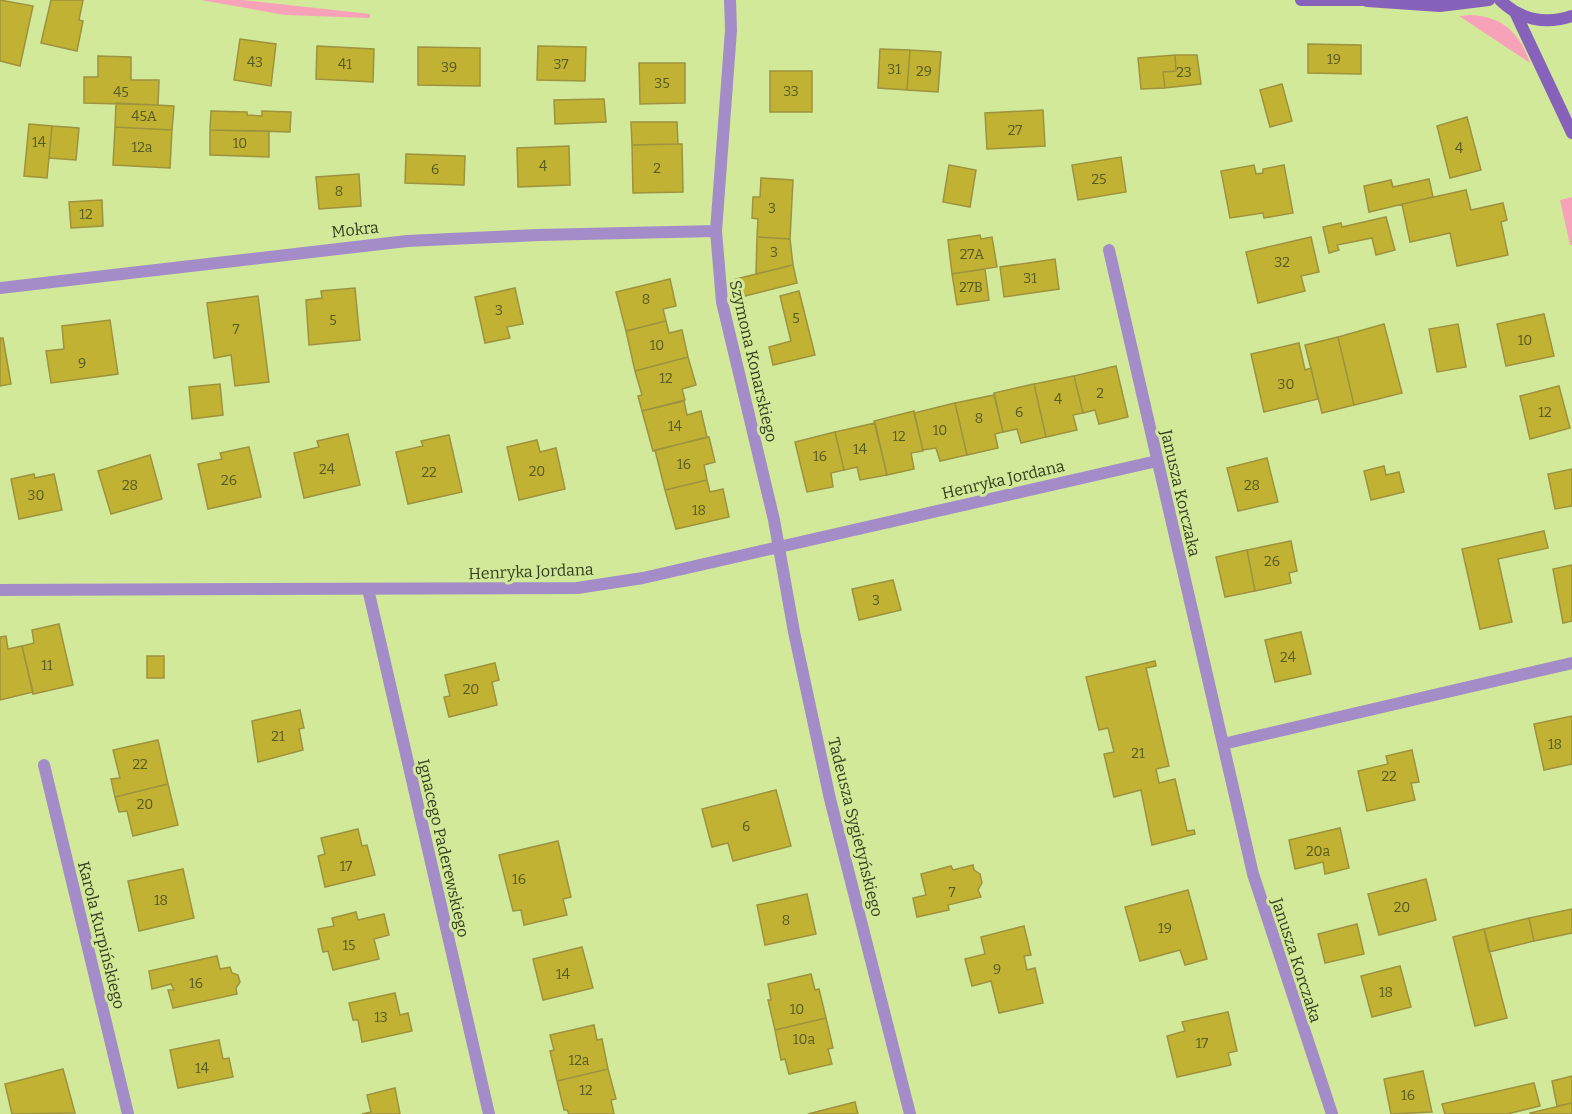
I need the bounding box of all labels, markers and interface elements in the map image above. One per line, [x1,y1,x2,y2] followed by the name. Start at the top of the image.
[1327,51,1341,68] house number: 19
[247,54,263,71] house number: 43
[338,56,352,73] house number: 41
[553,56,569,73] house number: 37
[441,59,457,76] house number: 39
[887,61,901,78] house number: 31
[916,63,932,80] house number: 29
[1176,64,1192,81] house number: 23
[654,75,670,92] house number: 35
[783,83,799,100] house number: 33
[113,84,129,101] house number: 45
[131,108,157,125] house number: 45A
[1008,122,1022,139] house number: 27
[32,134,46,151] house number: 14
[233,135,247,152] house number: 10
[132,139,153,156] house number: 12a
[1455,140,1463,157] house number: 4
[539,158,547,175] house number: 4
[653,160,661,177] house number: 2
[431,161,439,178] house number: 6
[1091,171,1107,188] house number: 25
[335,183,343,200] house number: 8
[768,200,776,217] house number: 3
[79,206,93,223] house number: 12
[331,218,380,241] street label: Mokra
[770,244,778,261] house number: 3
[960,246,984,263] house number: 27A
[1274,254,1290,271] house number: 32
[1023,270,1037,287] house number: 31
[726,278,781,444] street label: Szymona Konarskiego
[959,279,983,296] house number: 27B
[642,291,650,308] house number: 8
[495,302,503,319] house number: 3
[792,310,800,327] house number: 5
[329,312,337,329] house number: 5
[232,321,240,338] house number: 7
[1518,332,1532,349] house number: 10
[650,337,664,354] house number: 10
[78,355,86,372] house number: 9
[659,370,673,387] house number: 12
[1278,376,1294,393] house number: 30
[1096,385,1104,402] house number: 2
[1054,391,1062,408] house number: 4
[1015,404,1023,421] house number: 6
[1538,404,1552,421] house number: 12
[975,410,983,427] house number: 8
[668,418,682,435] house number: 14
[933,422,947,439] house number: 10
[1156,427,1204,559] street label: Janusza Korczaka
[892,428,906,445] house number: 12
[853,441,867,458] house number: 14
[813,448,827,465] house number: 16
[677,456,691,473] house number: 16
[940,456,1067,503] street label: Henryka Jordana
[319,461,335,478] house number: 24
[529,463,545,480] house number: 20
[421,464,437,481] house number: 22
[221,472,237,489] house number: 26
[122,477,138,494] house number: 28
[1244,477,1260,494] house number: 28
[28,487,44,504] house number: 30
[692,502,706,519] house number: 18
[1264,553,1280,570] house number: 26
[468,560,594,583] street label: Henryka Jordana
[872,592,880,609] house number: 3
[1280,649,1296,666] house number: 24
[41,657,53,674] house number: 11
[463,681,479,698] house number: 20
[271,728,285,745] house number: 21
[824,735,887,919] street label: Tadeusza Sygietyńskiego
[1548,736,1562,753] house number: 18
[1131,745,1145,762] house number: 21
[132,756,148,773] house number: 22
[414,757,473,939] street label: Ignacego Paderewskiego
[1381,768,1397,785] house number: 22
[137,796,153,813] house number: 20
[742,818,750,835] house number: 6
[1306,843,1330,860] house number: 20a
[340,858,352,875] house number: 17
[74,859,129,1011] street label: Karola Kurpińskiego
[512,871,526,888] house number: 16
[948,884,956,901] house number: 7
[154,892,168,909] house number: 18
[1267,895,1326,1025] street label: Janusza Korczaka
[1394,899,1410,916] house number: 20
[782,912,790,929] house number: 8
[1158,920,1172,937] house number: 19
[342,937,356,954] house number: 15
[993,961,1001,978] house number: 9
[556,966,570,983] house number: 14
[189,975,203,992] house number: 16
[1379,984,1393,1001] house number: 18
[790,1001,804,1018] house number: 10
[374,1009,388,1026] house number: 13
[793,1031,815,1048] house number: 10a
[1196,1035,1208,1052] house number: 17
[569,1052,590,1069] house number: 12a
[195,1060,209,1077] house number: 14
[579,1082,593,1099] house number: 12
[1401,1087,1415,1104] house number: 16

